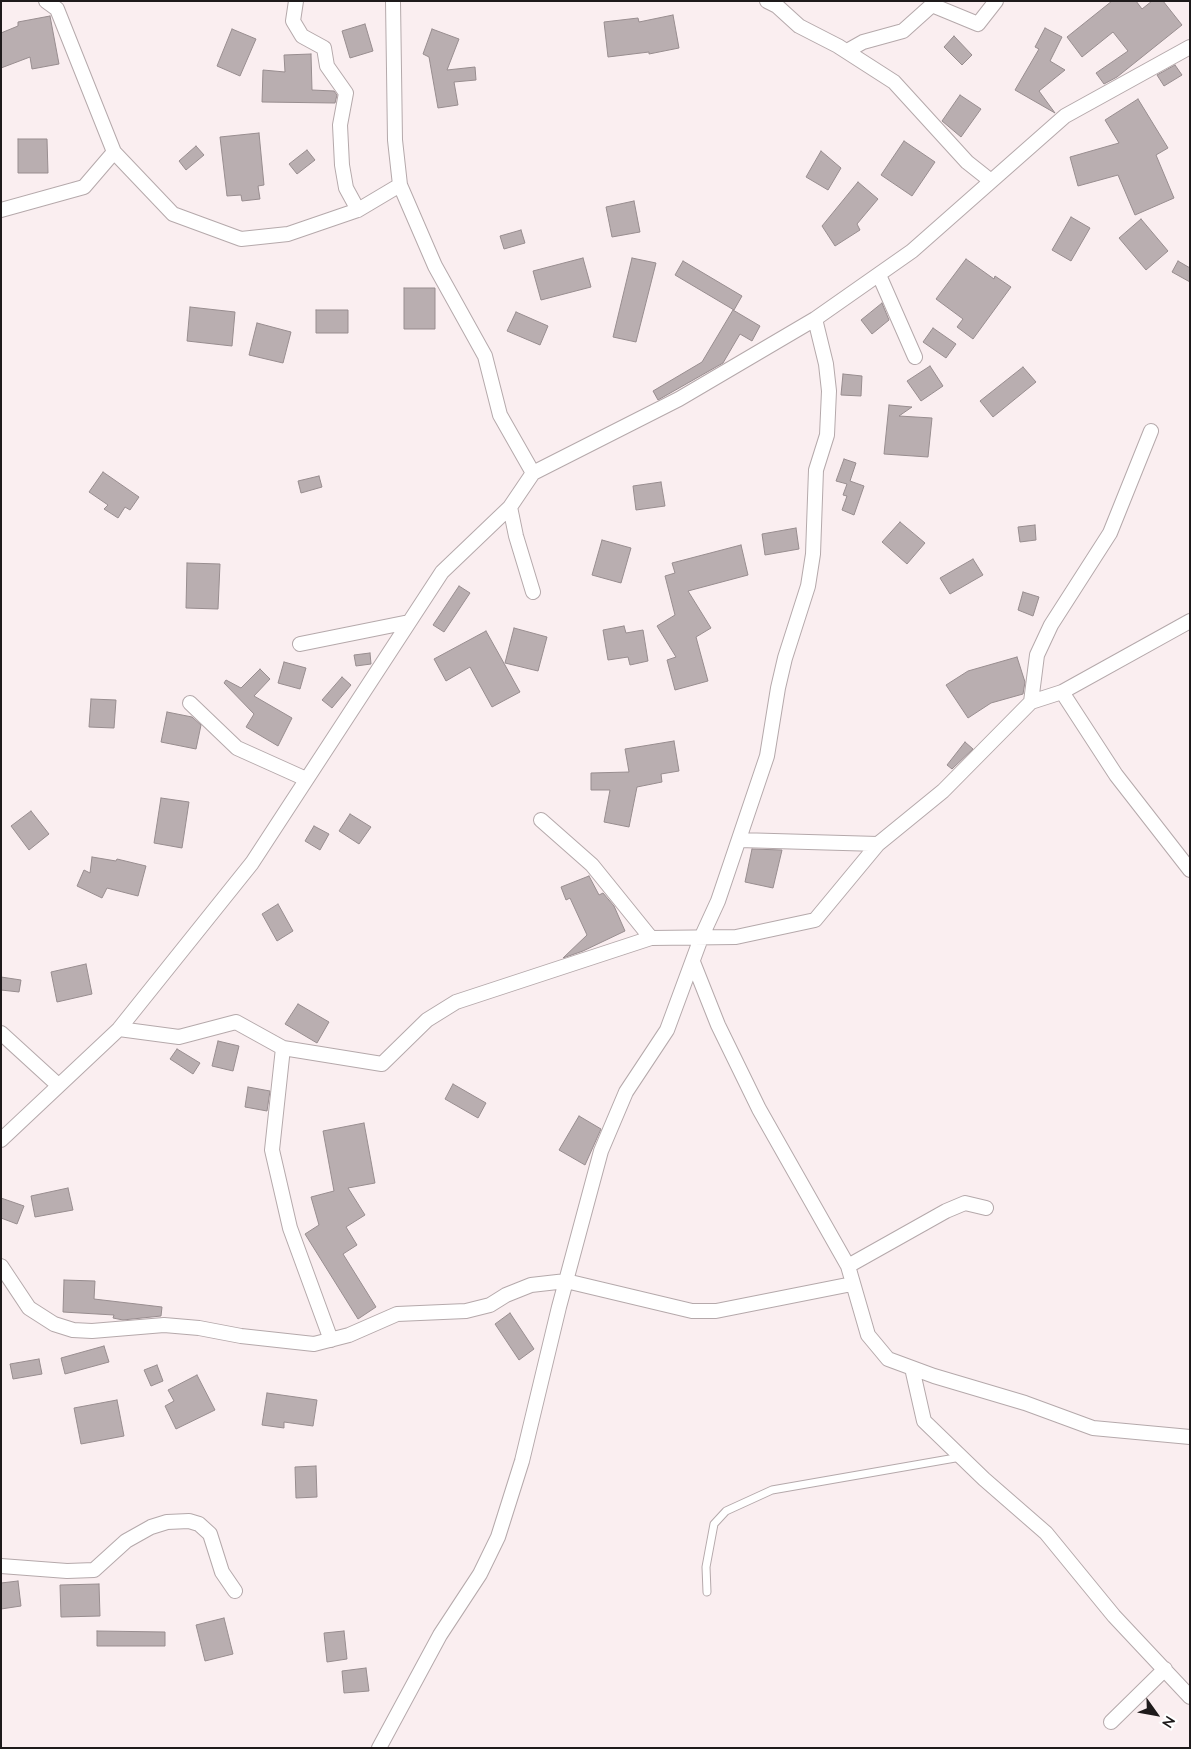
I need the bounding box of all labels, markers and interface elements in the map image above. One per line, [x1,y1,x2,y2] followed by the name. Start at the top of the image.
[1131,1689,1181,1739] north arrow
[1159,1713,1179,1731] text: N

